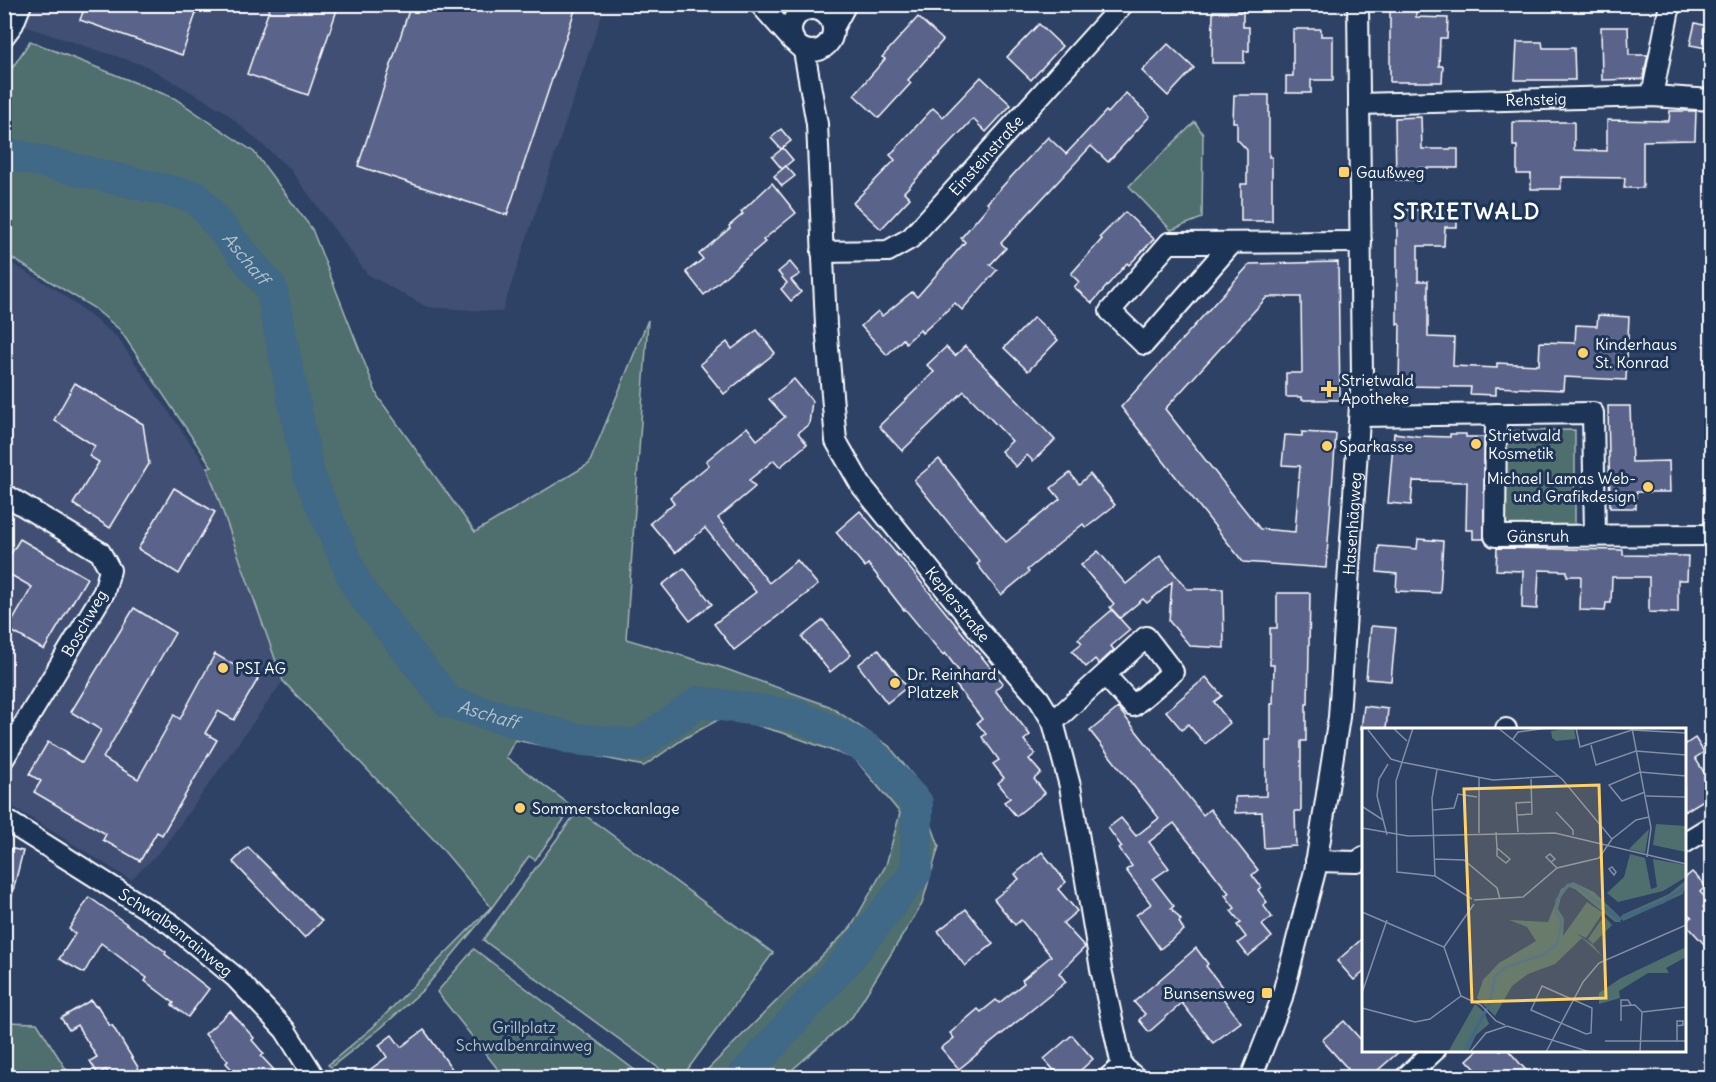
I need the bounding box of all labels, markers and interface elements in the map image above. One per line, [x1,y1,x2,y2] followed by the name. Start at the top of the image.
[1505,88,1567,110] street label: Rehsteig
[944,111,1027,200] street label: Einsteinstraße
[1356,162,1425,182] place label: Gaußweg
[1337,165,1351,179] marker: Gaußweg
[1393,197,1541,225] district label: STRIETWALD
[218,227,277,292] water label: Aschaff
[1595,334,1677,372] place label: Kinderhaus St. Konrad
[1576,346,1590,360] marker: Kinderhaus St. Konrad
[1341,370,1414,408] place label: Strietwald Apotheke
[1322,382,1336,396] marker: Strietwald Apotheke
[1488,425,1561,463] place label: Strietwald Kosmetik
[1339,436,1413,456] place label: Sparkasse
[1469,437,1483,451] marker: Strietwald Kosmetik
[1320,439,1334,453] marker: Sparkasse
[1487,468,1636,506] place label: Michael Lamas Web- und Grafikdesign
[1339,471,1366,575] street label: Hasenhägweg
[1641,480,1655,494] marker: Michael Lamas Web- und Grafikdesign
[1507,526,1569,546] street label: Gänsruh
[921,562,994,646] street label: Keplerstraße
[57,586,111,660] street label: Boschweg
[235,658,286,678] place label: PSI AG
[216,661,230,675] marker: PSI AG
[907,664,997,702] place label: Dr. Reinhard Platzek
[888,676,902,690] marker: Dr. Reinhard Platzek
[455,694,525,735] water label: Aschaff
[1362,728,1686,1052] inset map
[532,798,680,818] place label: Sommerstockanlage
[513,801,527,815] marker: Sommerstockanlage
[115,884,237,981] street label: Schwalbenrainweg
[1163,983,1255,1003] place label: Bunsensweg
[1260,986,1274,1000] marker: Bunsensweg
[456,1017,592,1055] park label: Grillplatz Schwalbenrainweg

